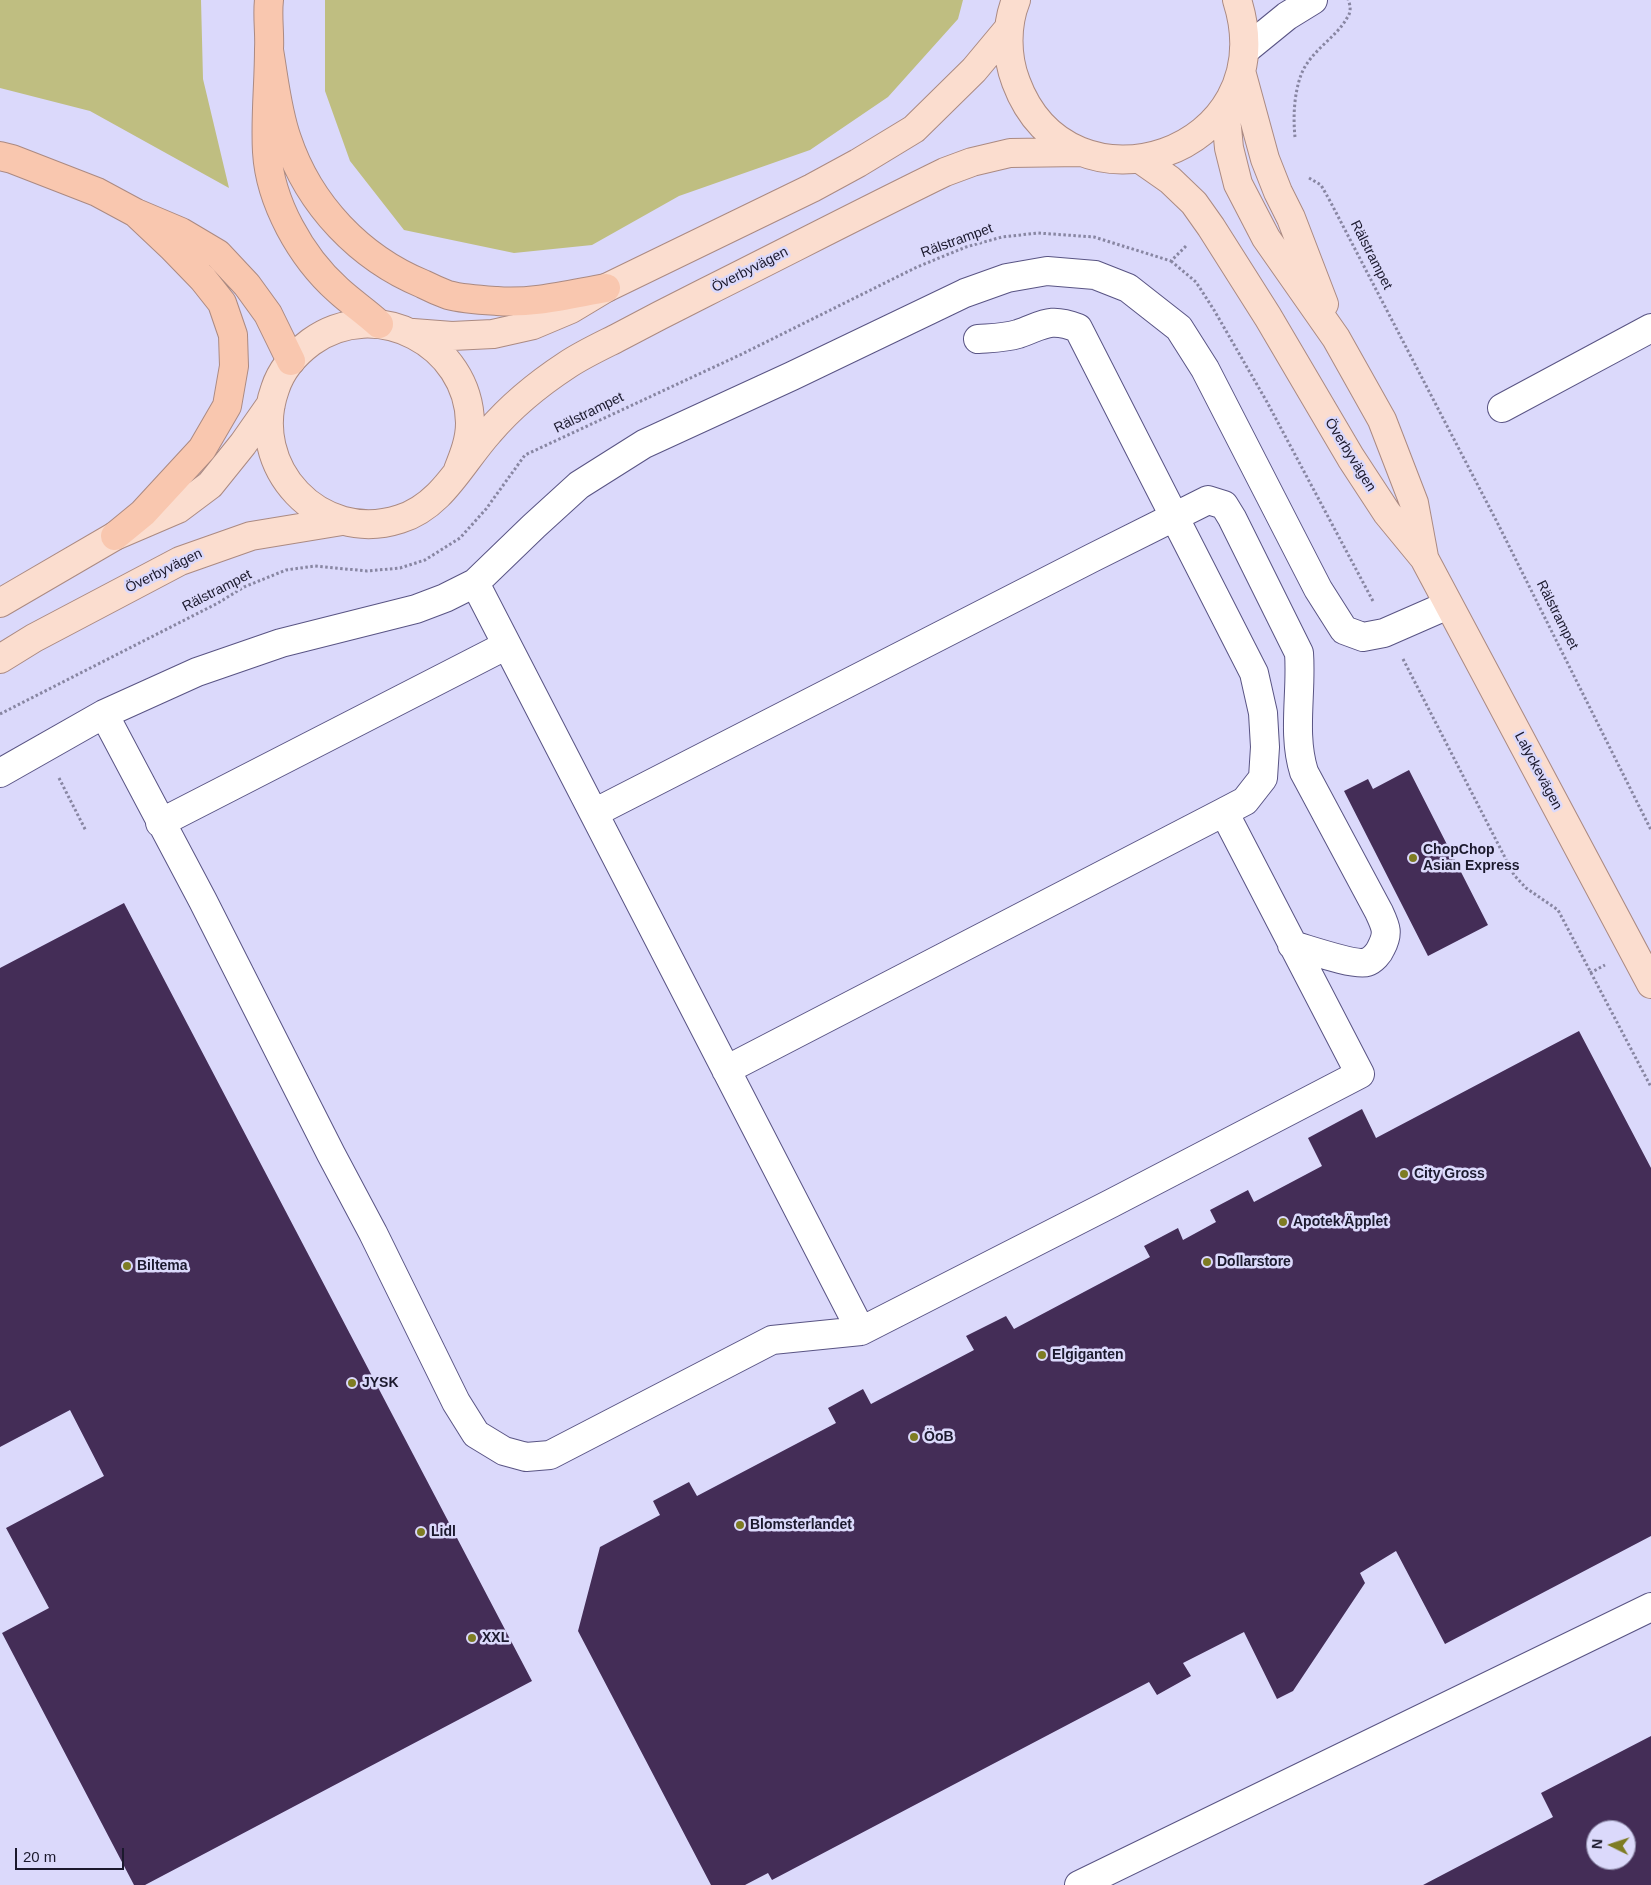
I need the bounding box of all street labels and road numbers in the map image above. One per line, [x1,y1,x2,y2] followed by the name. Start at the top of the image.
[1346,218,1396,292] street label: Rälstrampet
[919,220,995,262] street label: Rälstrampet
[709,244,791,296] street label: Överbyvägen
[551,389,627,437] street label: Rälstrampet
[1321,415,1379,495] street label: Överbyvägen
[123,545,205,597] street label: Överbyvägen
[180,566,254,616] street label: Rälstrampet
[1532,578,1582,652] street label: Rälstrampet
[1510,729,1566,813] street label: Lalyckevägen

